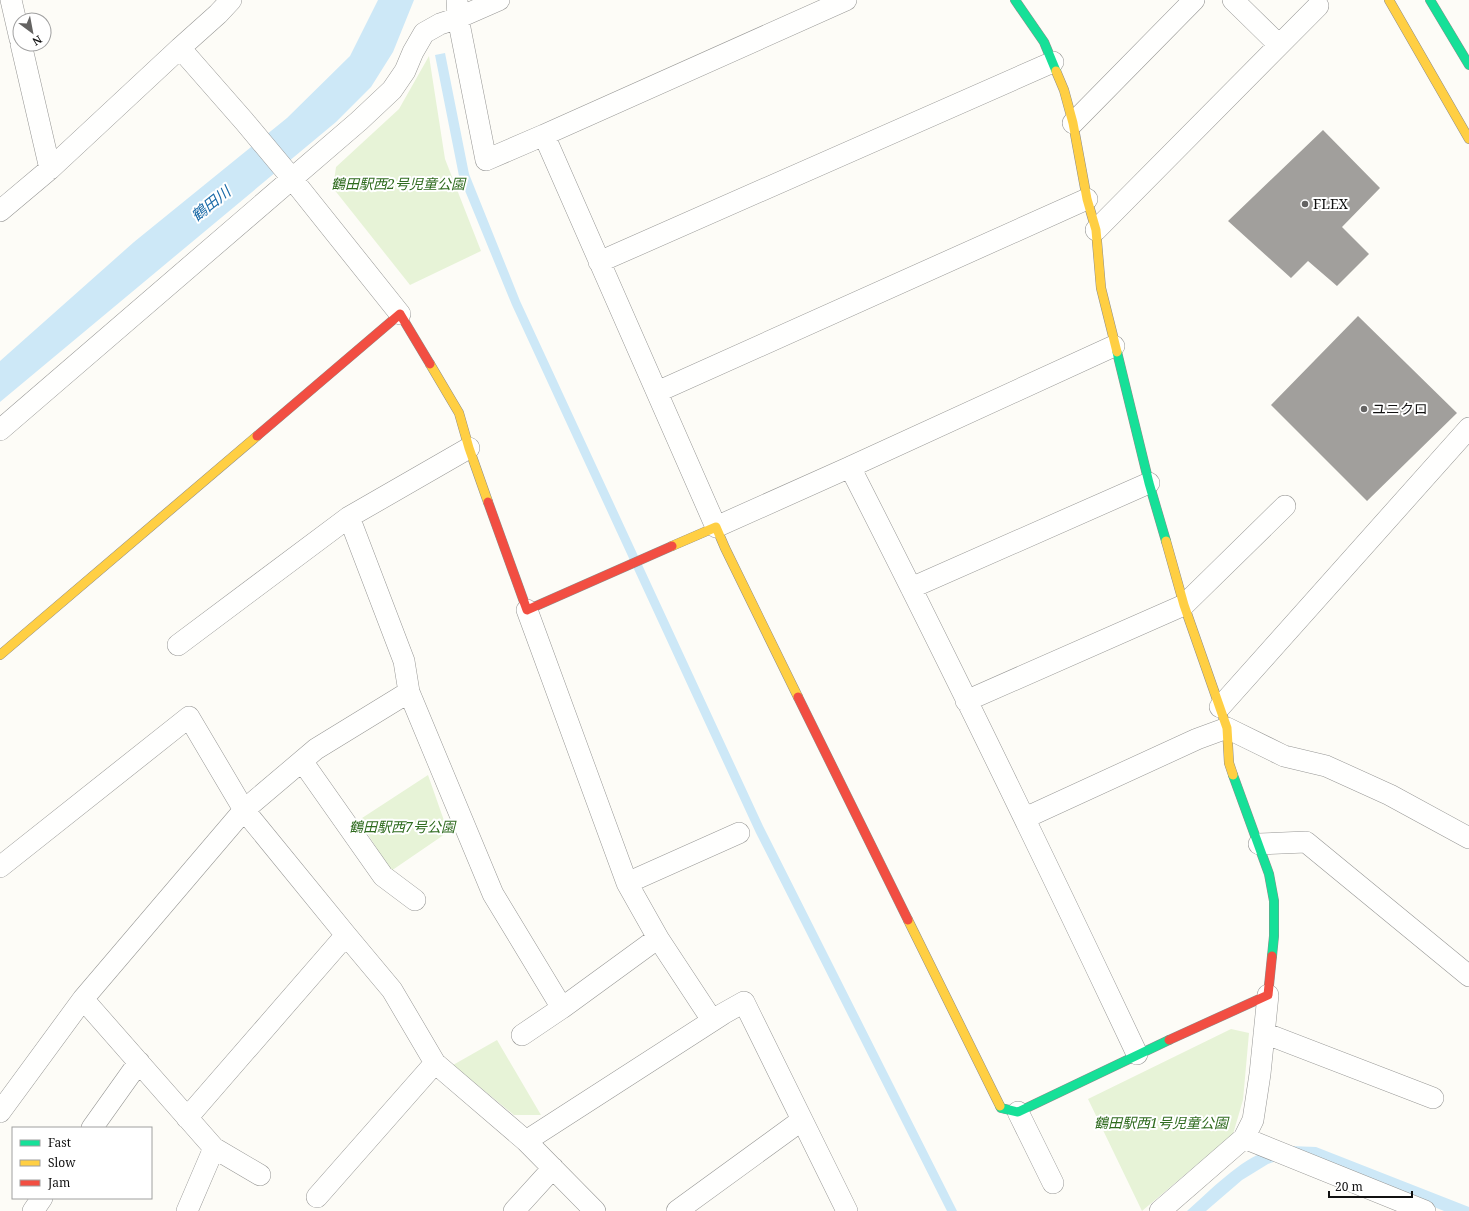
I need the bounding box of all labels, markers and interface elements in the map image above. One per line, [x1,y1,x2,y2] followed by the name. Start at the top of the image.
[12,12,52,52] north arrow
[30,32,45,50] text: N
[331,174,467,193] park label: 鶴田駅西2号児童公園
[187,180,236,225] water label: 鶴田川
[1313,194,1349,213] place label: FLEX
[1300,199,1310,209] marker: FLEX
[1372,399,1428,418] place label: ユニクロ
[1359,404,1369,414] marker: ユニクロ
[349,817,457,836] park label: 鶴田駅西7号公園
[1094,1113,1230,1132] park label: 鶴田駅西1号児童公園
[12,1127,152,1199] legend
[48,1134,71,1151] text: Fast
[48,1154,76,1171] text: Slow
[1329,1173,1412,1199] scale bar
[47,1174,70,1191] text: Jam
[1335,1178,1363,1195] text: 20 m

